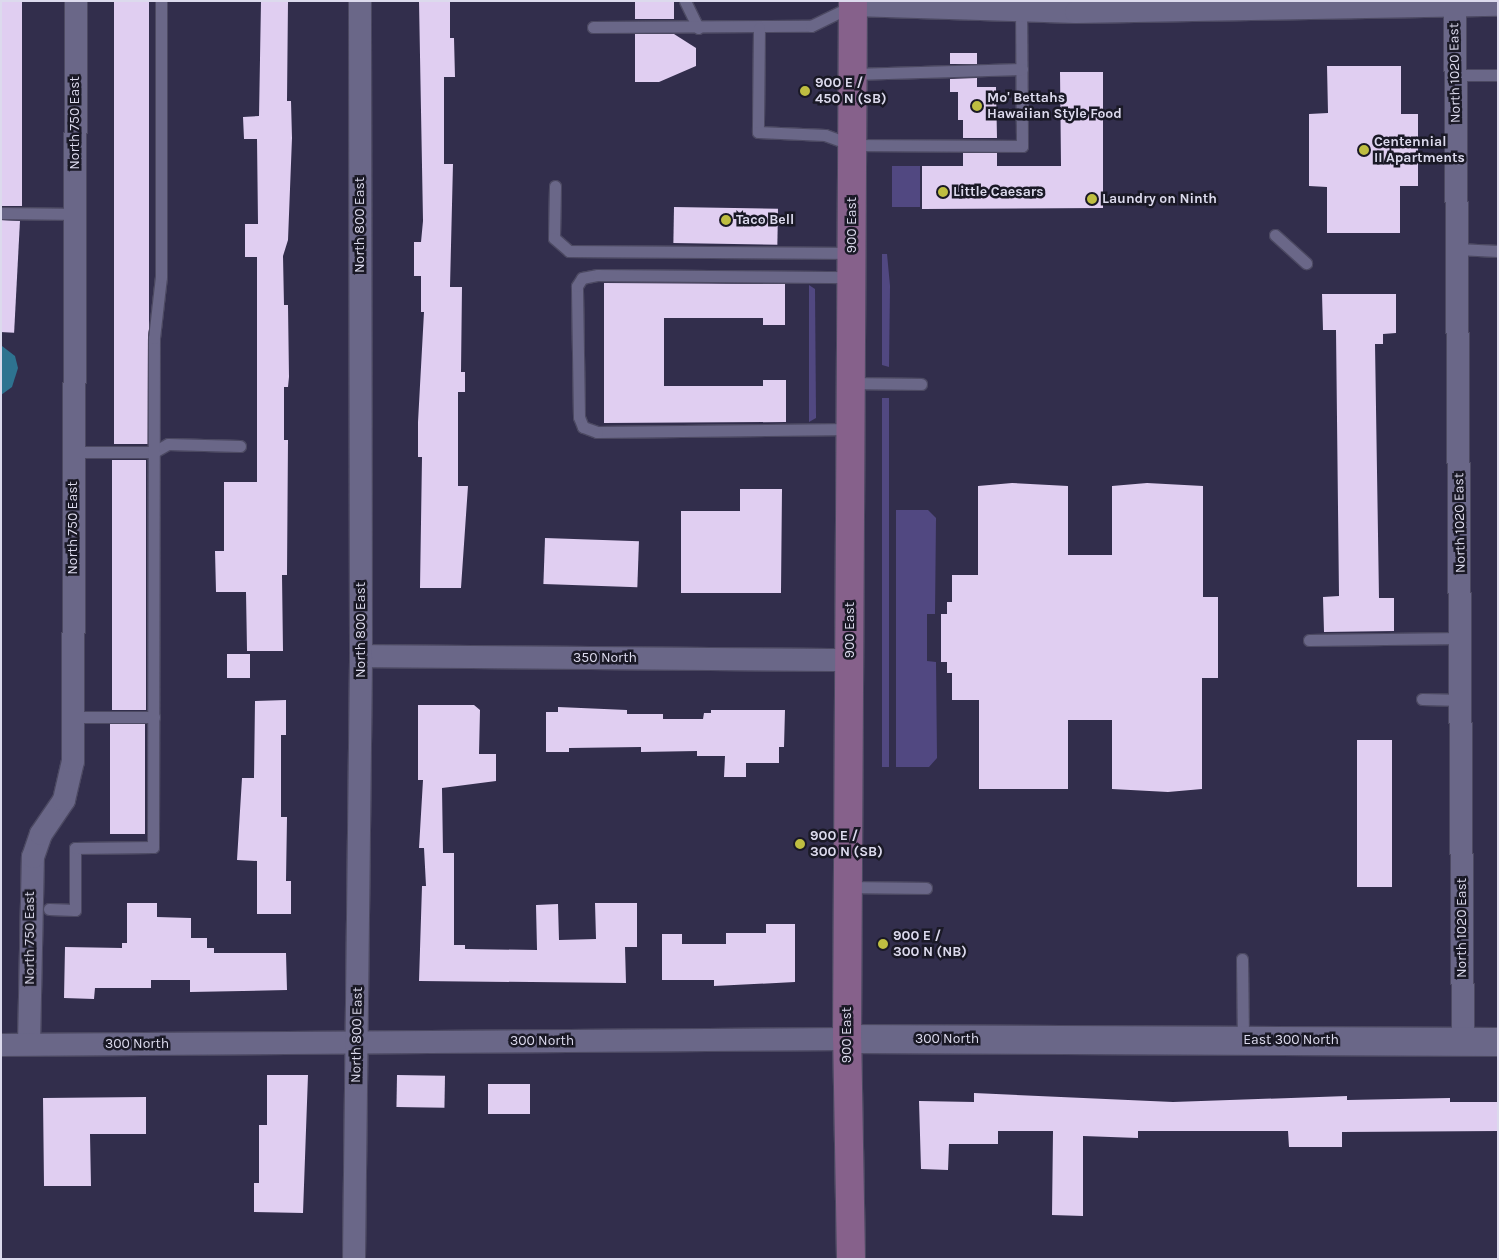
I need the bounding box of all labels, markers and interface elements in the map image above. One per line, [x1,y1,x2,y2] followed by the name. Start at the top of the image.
[1446,23,1464,123] street label: North 1020 East
[815,75,887,108] place label: 900 E / 450 N (SB)
[67,76,83,170] street label: North 750 East
[799,85,811,97] marker: 900 E / 450 N (SB)
[987,90,1122,122] place label: Mo' Bettahs Hawaiian Style Food
[971,100,983,112] marker: Mo' Bettahs Hawaiian Style Food
[1374,134,1465,166] place label: Centennial II Apartments
[1358,144,1370,156] marker: Centennial II Apartments
[352,177,368,273] street label: North 800 East
[953,184,1044,200] place label: Little Caesars
[937,186,949,198] marker: Little Caesars
[1102,191,1217,207] place label: Laundry on Ninth
[1086,193,1098,205] marker: Laundry on Ninth
[844,197,860,253] street label: 900 East
[736,212,794,228] place label: Taco Bell
[720,214,732,226] marker: Taco Bell
[1451,473,1469,573] street label: North 1020 East
[65,481,81,575] street label: North 750 East
[353,582,369,678] street label: North 800 East
[842,602,858,658] street label: 900 East
[573,650,637,666] street label: 350 North
[810,828,883,860] place label: 900 E / 300 N (SB)
[794,838,806,850] marker: 900 E / 300 N (SB)
[1454,878,1470,978] street label: North 1020 East
[22,891,38,985] street label: North 750 East
[893,928,967,960] place label: 900 E / 300 N (NB)
[877,938,889,950] marker: 900 E / 300 N (NB)
[348,987,366,1083] street label: North 800 East
[839,1007,855,1063] street label: 900 East
[915,1031,979,1047] street label: 300 North
[1243,1032,1339,1048] street label: East 300 North
[510,1033,574,1049] street label: 300 North
[105,1036,169,1052] street label: 300 North

